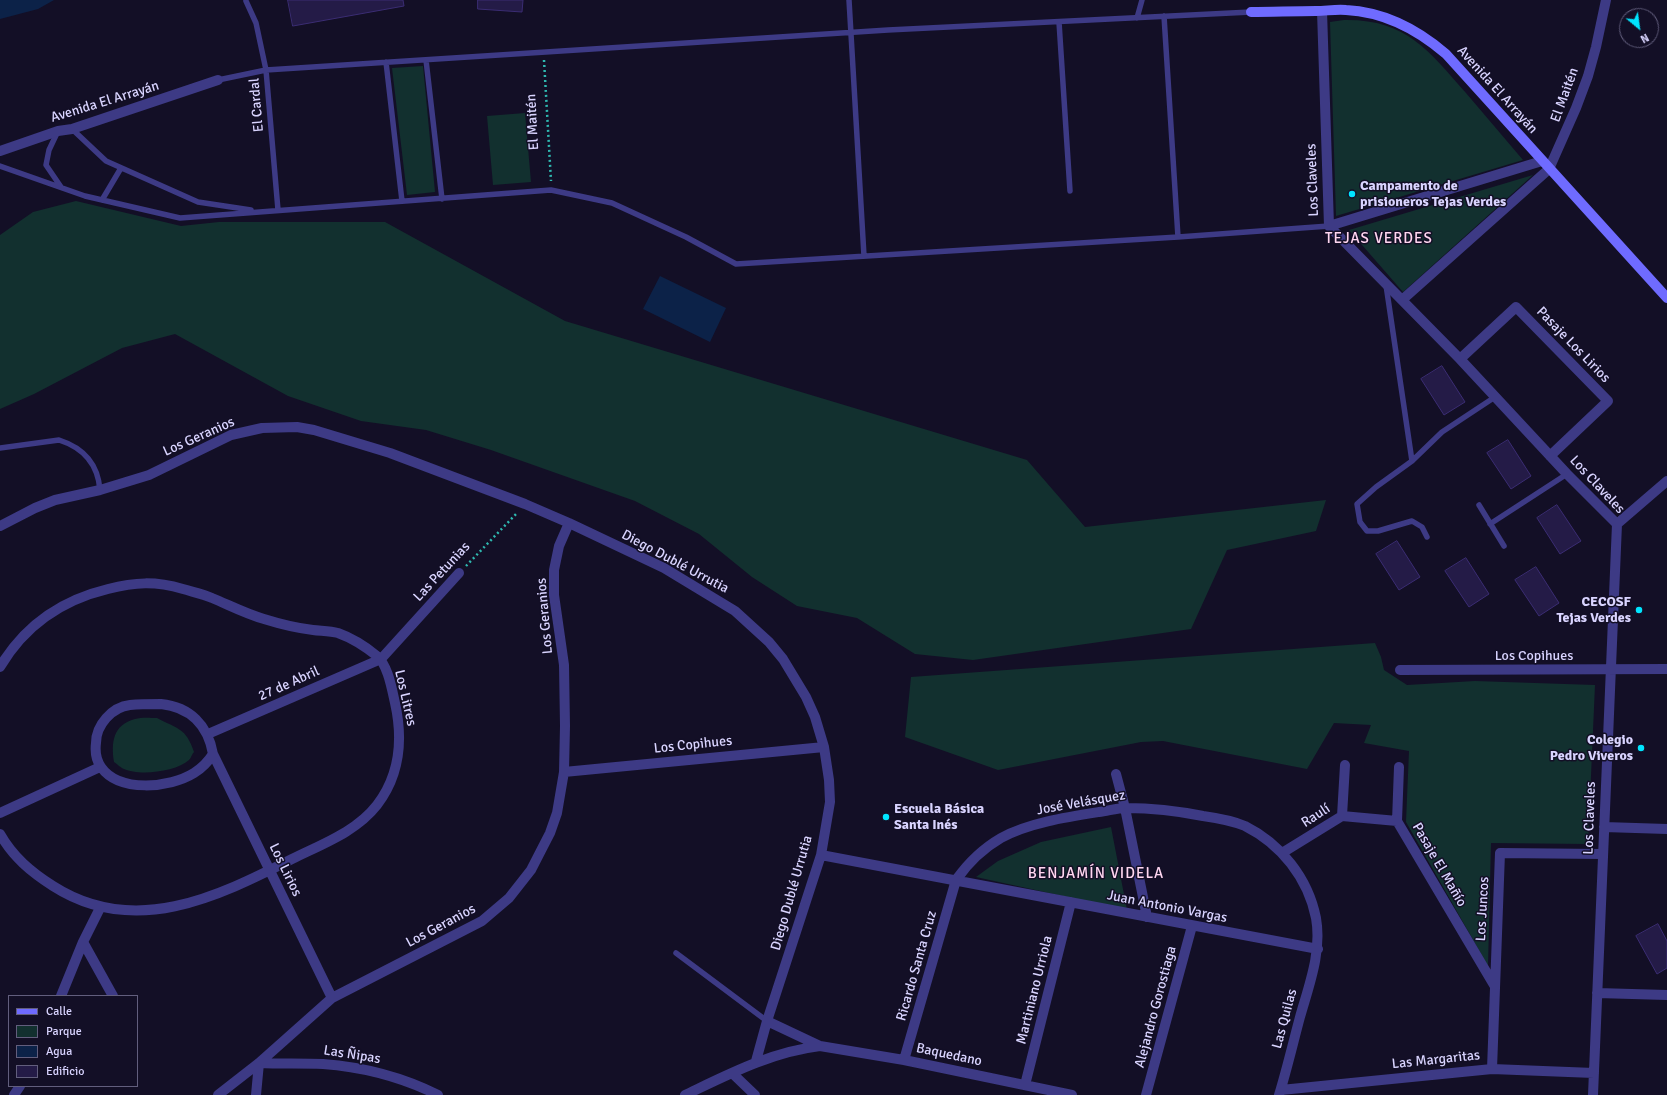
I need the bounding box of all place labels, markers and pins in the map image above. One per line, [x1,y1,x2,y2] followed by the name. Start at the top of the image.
[1360,178,1506,210] place label: Campamento de prisioneros Tejas Verdes
[1347,189,1357,199] marker: Campamento de prisioneros Tejas Verdes
[1557,594,1631,626] place label: CECOSF Tejas Verdes
[1634,605,1644,615] marker: CECOSF Tejas Verdes
[1550,732,1633,764] place label: Colegio Pedro Viveros
[1636,743,1646,753] marker: Colegio Pedro Viveros
[894,801,984,834] place label: Escuela Básica Santa Inés
[881,812,891,822] marker: Escuela Básica Santa Inés

